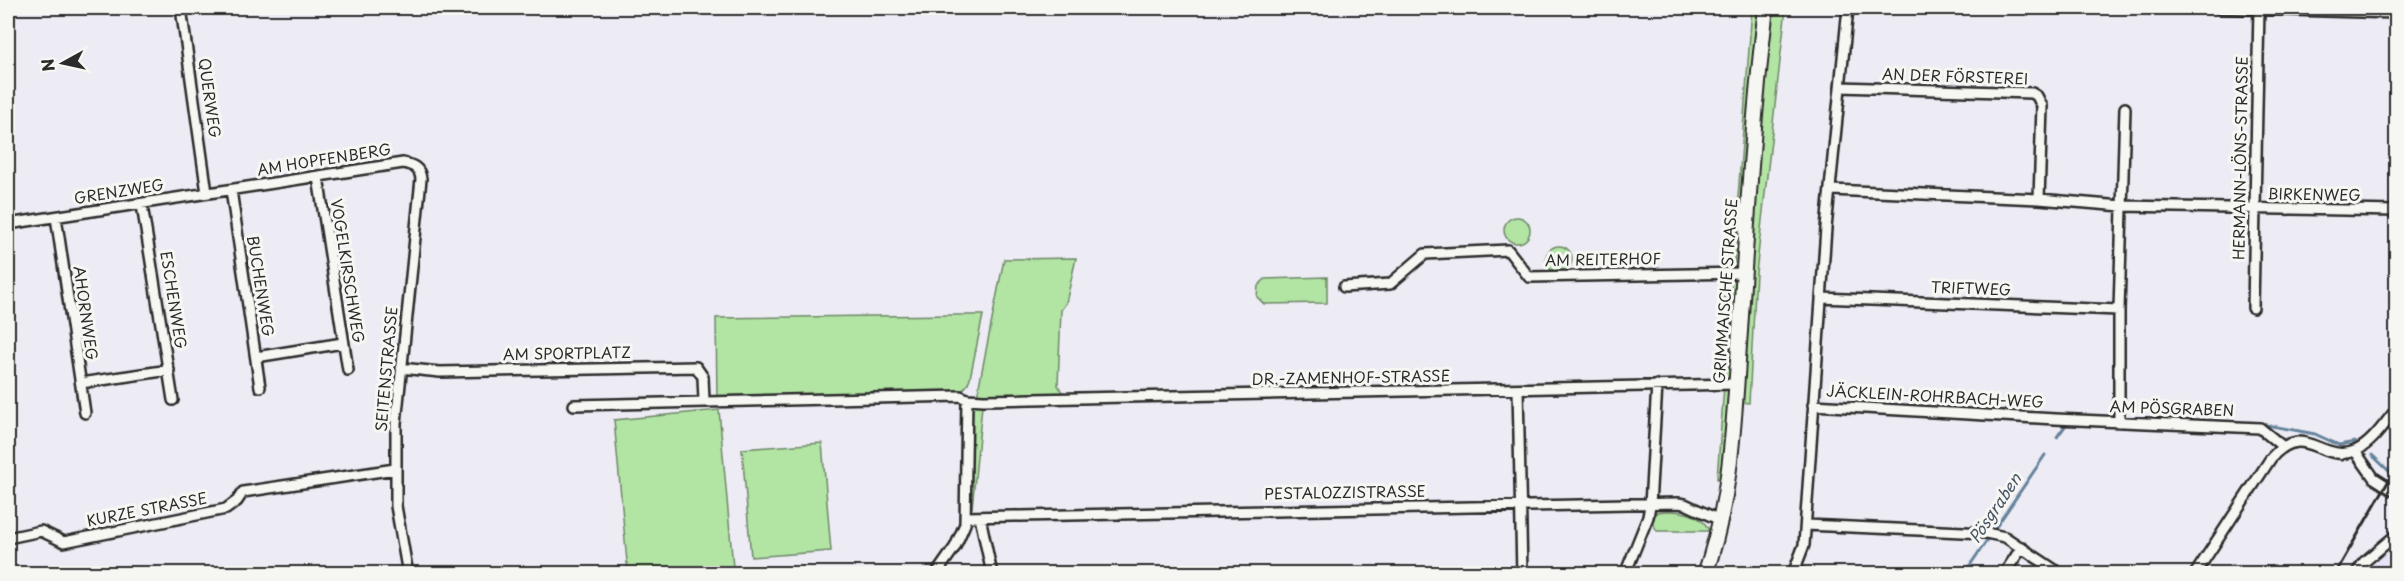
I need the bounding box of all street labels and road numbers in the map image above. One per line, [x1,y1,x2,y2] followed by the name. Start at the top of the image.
[194,56,227,139] street label: QUERWEG
[2226,56,2253,260] street label: HERMANN-LÖNS-STRASSE
[1882,61,2029,90] street label: AN DER FÖRSTEREI
[255,137,392,180] street label: AM HOPFENBERG
[72,172,165,209] street label: GRENZWEG
[2267,181,2361,206] street label: BIRKENWEG
[326,197,371,345] street label: VOGELKIRSCHWEG
[1707,197,1742,384] street label: GRIMMAISCHE STRASSE
[242,234,281,338] street label: BUCHENWEG
[1545,246,1662,271] street label: AM REITERHOF
[155,249,194,350] street label: ESCHENWEG
[68,264,104,361] street label: AHORNWEG
[1931,275,2011,300] street label: TRIFTWEG
[369,305,402,432] street label: SEITENSTRASSE
[503,340,631,365] street label: AM SPORTPLATZ
[1251,363,1450,390] street label: DR.-ZAMENHOF-STRASSE
[1826,378,2044,413] street label: JÄCKLEIN-ROHRBACH-WEG
[2109,394,2235,421] street label: AM PÖSGRABEN
[1264,479,1426,504] street label: PESTALOZZISTRASSE
[84,486,209,531] street label: KURZE STRASSE

